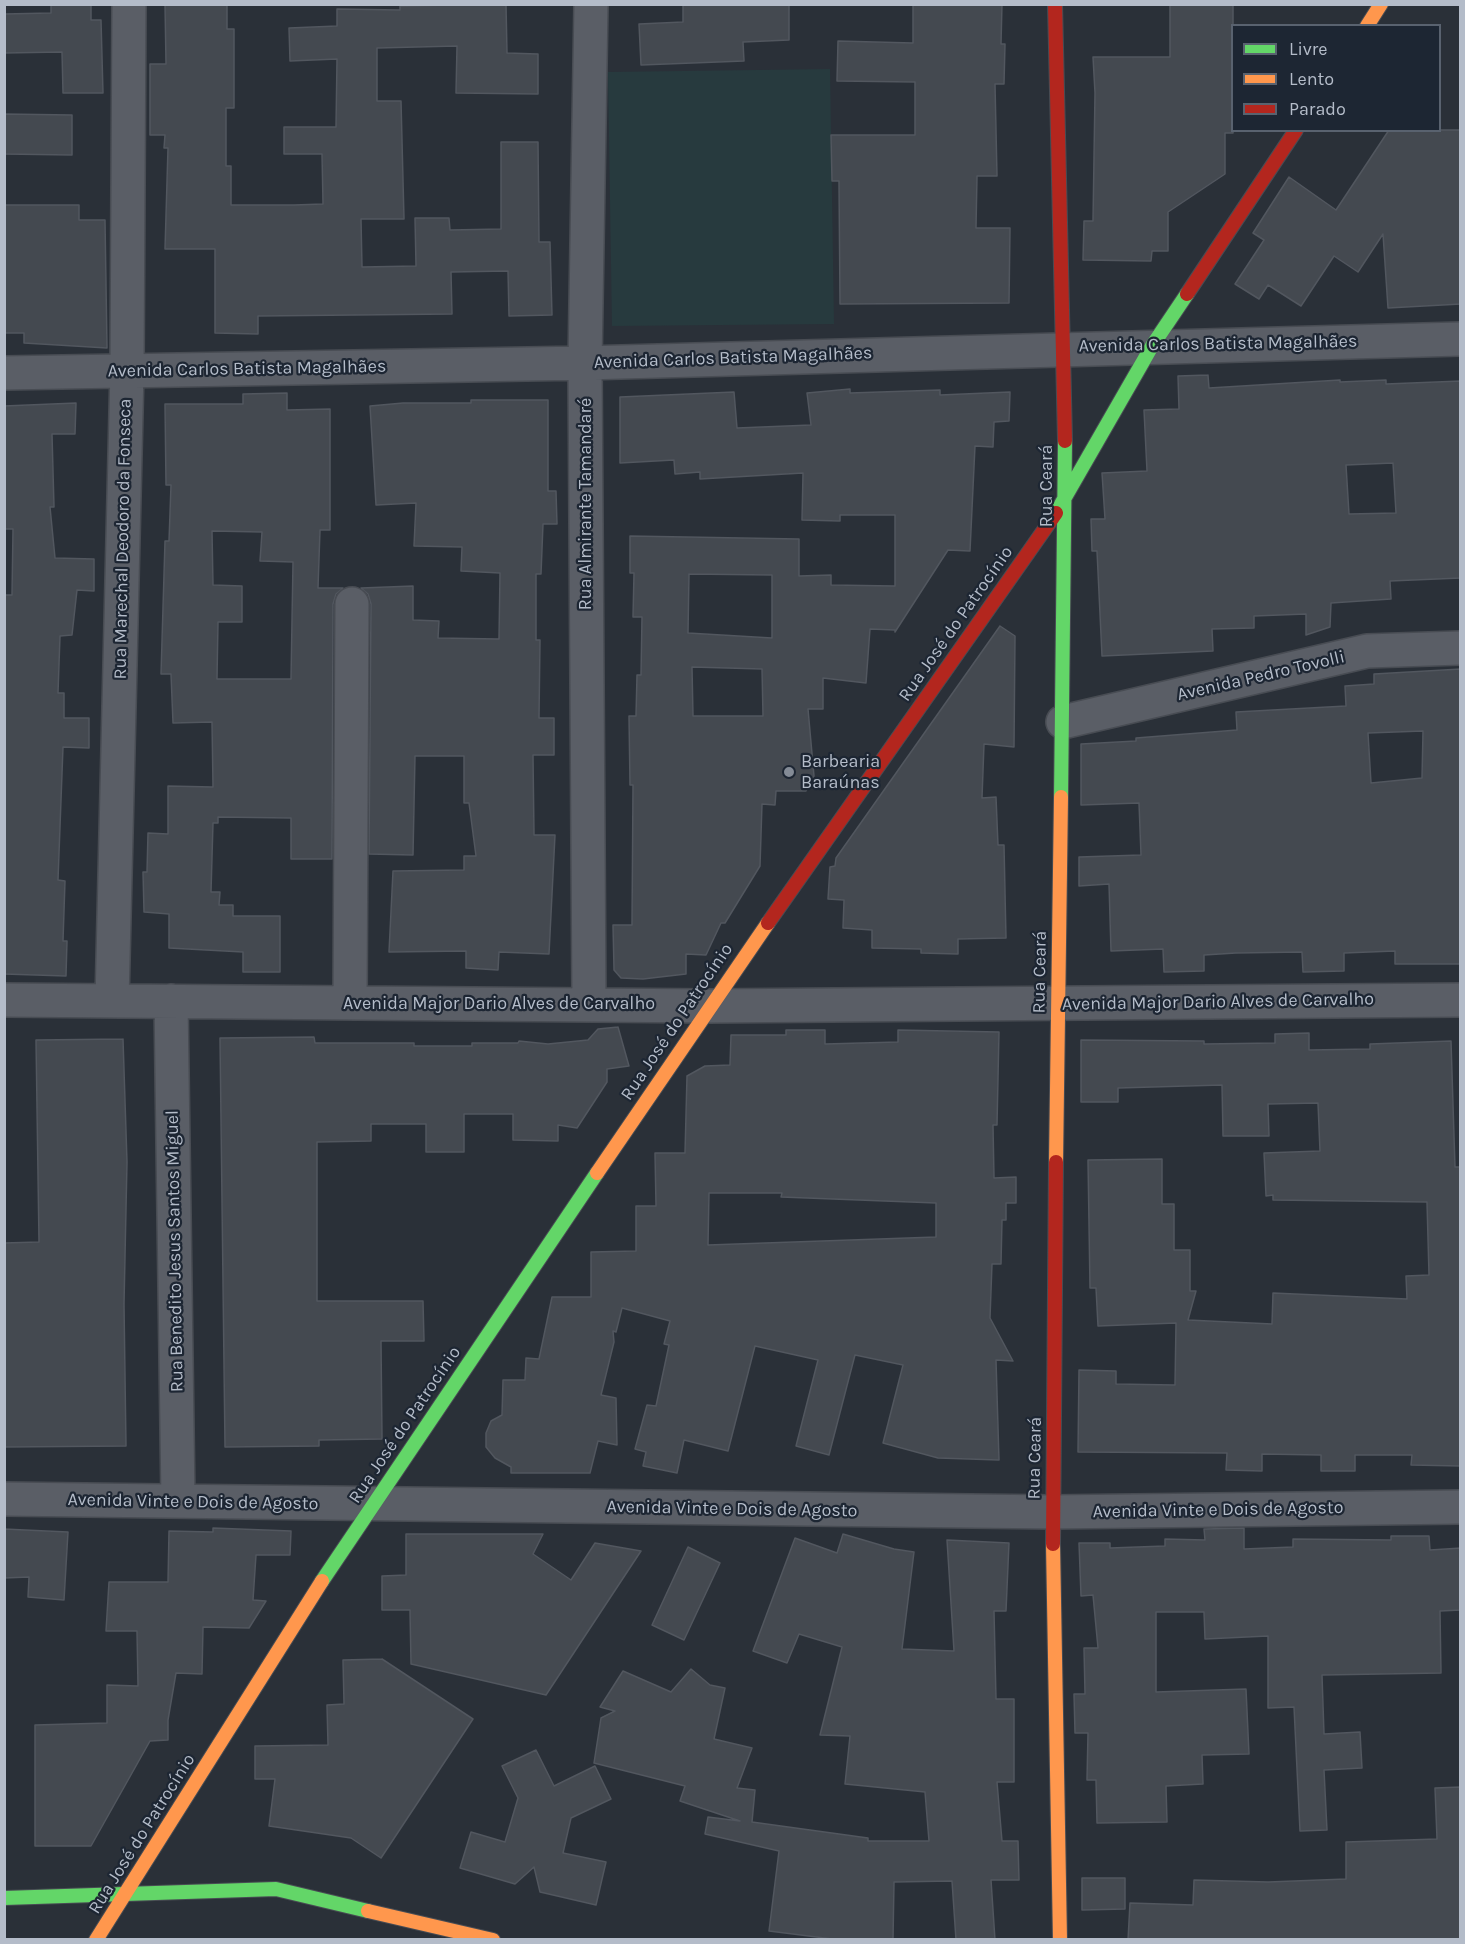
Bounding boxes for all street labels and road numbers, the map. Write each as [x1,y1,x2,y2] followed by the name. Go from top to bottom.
[1078,331,1358,357] street label: Avenida Carlos Batista Magalhães
[593,342,873,374] street label: Avenida Carlos Batista Magalhães
[107,356,387,382] street label: Avenida Carlos Batista Magalhães
[110,398,136,680] street label: Rua Marechal Deodoro da Fonseca
[575,398,597,610] street label: Rua Almirante Tamandaré
[1036,445,1058,527] street label: Rua Ceará
[894,542,1018,706] street label: Rua José do Patrocínio
[1175,646,1347,706] street label: Avenida Pedro Tovolli
[1028,930,1052,1014] street label: Rua Ceará
[616,939,738,1105] street label: Rua José do Patrocínio
[1062,988,1374,1016] street label: Avenida Major Dario Alves de Carvalho
[343,993,655,1015] street label: Avenida Major Dario Alves de Carvalho
[162,1110,188,1392] street label: Rua Benedito Jesus Santos Miguel
[344,1342,466,1508] street label: Rua José do Patrocínio
[1023,1416,1047,1500] street label: Rua Ceará
[67,1489,319,1515] street label: Avenida Vinte e Dois de Agosto
[606,1496,858,1522] street label: Avenida Vinte e Dois de Agosto
[1092,1497,1344,1523] street label: Avenida Vinte e Dois de Agosto
[84,1750,200,1918] street label: Rua José do Patrocínio

